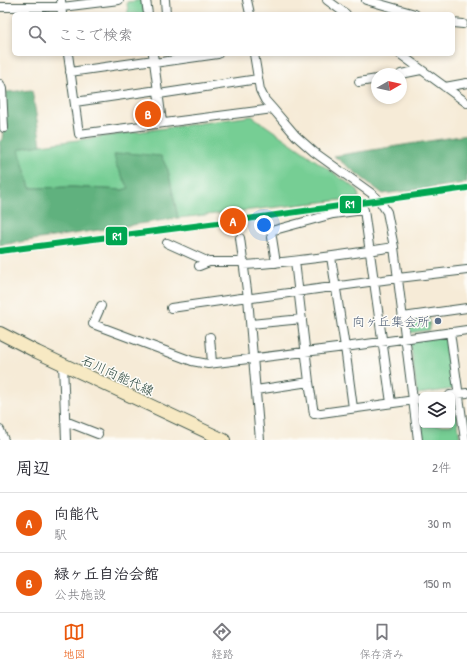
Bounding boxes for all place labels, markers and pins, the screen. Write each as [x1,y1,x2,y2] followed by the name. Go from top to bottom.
[135,99,161,129] pin: B
[220,206,246,236] pin: A
[352,312,430,330] place label: 向ヶ丘集会所
[433,316,443,326] marker: 向ヶ丘集会所

